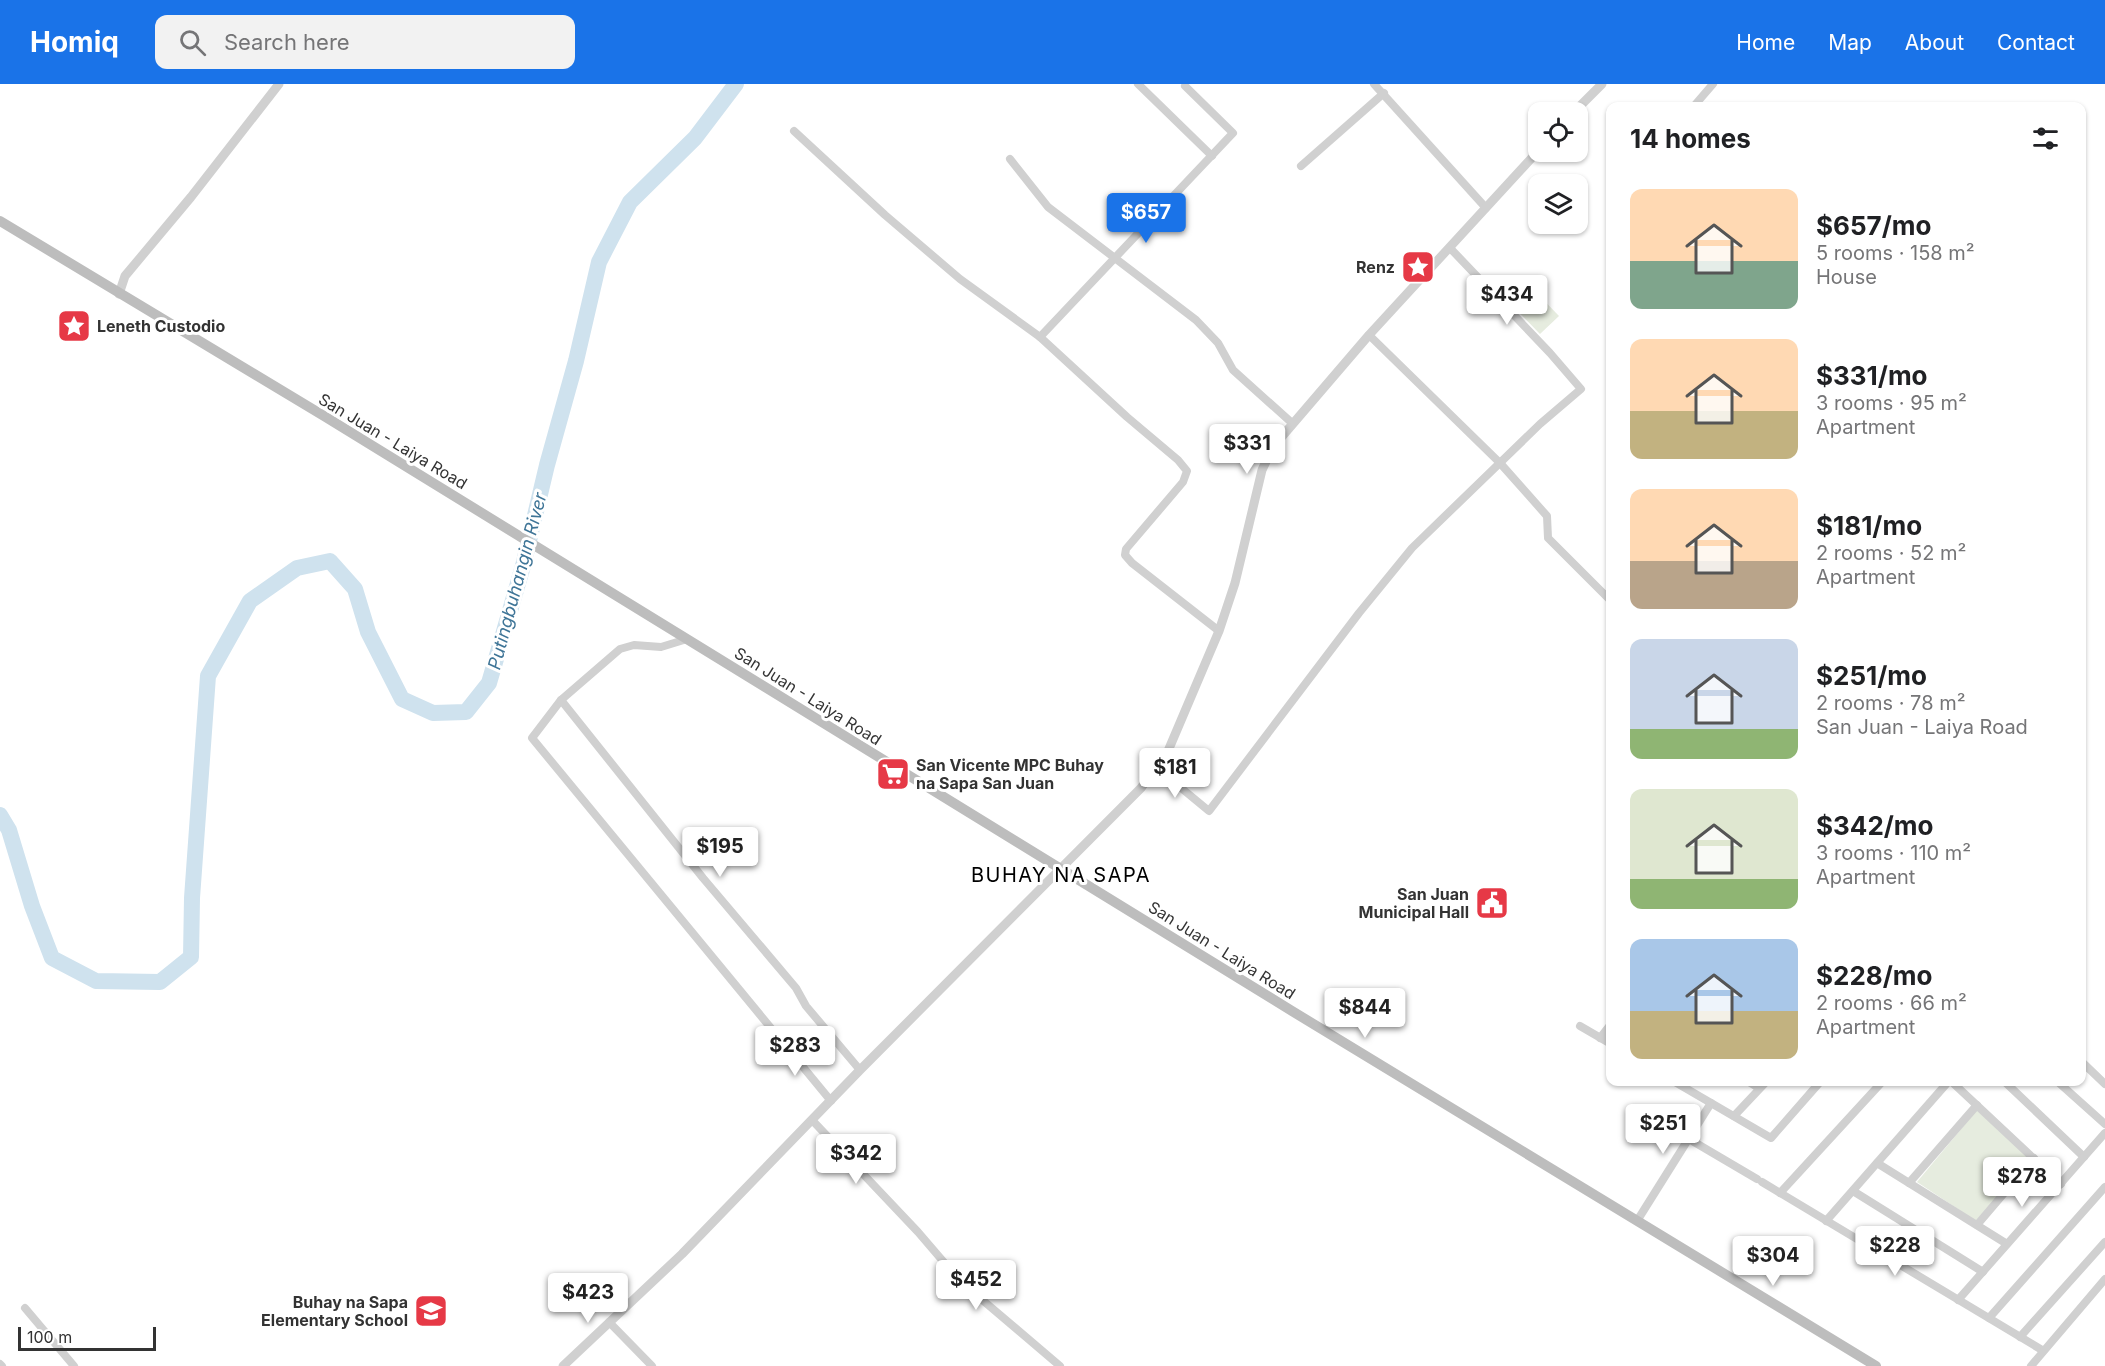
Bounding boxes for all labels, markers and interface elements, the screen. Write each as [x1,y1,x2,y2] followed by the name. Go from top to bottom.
[155,15,575,69] search box
[30,25,119,59] text: Homiq
[176,26,209,59] icon: search
[224,29,350,55] text: Search here
[1736,30,1795,55] text: Home
[1828,30,1872,55] text: Map
[1905,30,1964,55] text: About
[1997,30,2075,55] text: Contact
[1528,102,1588,234] map controls
[1528,102,1588,162] button: locate
[2029,122,2062,155] icon: filters
[1630,123,1751,154] text: 14 homes
[1528,174,1588,234] button: layers
[1110,193,1182,244] pin: $657
[1121,200,1171,224] text: $657
[1816,210,1931,241] text: $657/mo
[1678,213,1750,285] icon: home
[1816,241,1975,265] text: 5 rooms · 158 m²
[1400,249,1436,285] place icon: Renz
[1356,257,1395,277] place label: Renz
[1816,265,1877,289] text: House
[1471,275,1543,326] pin: $434
[1480,282,1534,306] text: $434
[56,308,92,344] place icon: Leneth Custodio
[97,316,225,336] place label: Leneth Custodio
[1816,360,1928,391] text: $331/mo
[1678,363,1750,435] icon: home
[315,389,471,493] street label: San Juan - Laiya Road
[1816,391,1967,415] text: 3 rooms · 95 m²
[1816,415,1915,439] text: Apartment
[1211,424,1283,475] pin: $331
[1223,431,1271,455] text: $331
[483,489,551,672] water label: Putingbuhangin River
[1816,510,1922,541] text: $181/mo
[1678,513,1750,585] icon: home
[1816,541,1966,565] text: 2 rooms · 52 m²
[1816,565,1915,589] text: Apartment
[731,643,885,749] street label: San Juan - Laiya Road
[1816,660,1927,691] text: $251/mo
[1678,663,1750,735] icon: home
[1816,691,1965,715] text: 2 rooms · 78 m²
[1816,715,2028,739] text: San Juan - Laiya Road
[1139,748,1211,799] pin: $181
[916,755,1104,793] place label: San Vicente MPC Buhay na Sapa San Juan
[1153,755,1197,779] text: $181
[875,756,911,792] supermarket icon: San Vicente MPC Buhay na Sapa San Juan
[1816,810,1934,841] text: $342/mo
[1678,813,1750,885] icon: home
[684,827,756,878] pin: $195
[696,834,744,858] text: $195
[1816,841,1971,865] text: 3 rooms · 110 m²
[971,863,1151,887] district label: BUHAY NA SAPA
[1816,865,1915,889] text: Apartment
[1359,884,1469,922] place label: San Juan Municipal Hall
[1474,885,1510,921] public building icon: San Juan Municipal Hall
[1145,897,1299,1003] street label: San Juan - Laiya Road
[1816,960,1932,991] text: $228/mo
[1678,963,1750,1035] icon: home
[1329,988,1401,1039] pin: $844
[1816,991,1967,1015] text: 2 rooms · 66 m²
[1338,995,1392,1019] text: $844
[1816,1015,1915,1039] text: Apartment
[759,1026,831,1077] pin: $283
[769,1033,821,1057] text: $283
[1627,1104,1699,1155] pin: $251
[1639,1111,1687,1135] text: $251
[820,1134,892,1185] pin: $342
[830,1141,882,1165] text: $342
[1986,1157,2058,1208] pin: $278
[1997,1164,2047,1188] text: $278
[1859,1226,1931,1277] pin: $228
[1869,1233,1921,1257] text: $228
[1737,1236,1809,1287] pin: $304
[1746,1243,1800,1267] text: $304
[940,1260,1012,1311] pin: $452
[950,1267,1002,1291] text: $452
[552,1273,624,1324] pin: $423
[562,1280,614,1304] text: $423
[261,1292,408,1330] place label: Buhay na Sapa Elementary School
[413,1293,449,1329] school or university icon: Buhay na Sapa Elementary School
[18,1324,156,1352] scale bar
[27,1327,72,1347] text: 100 m

